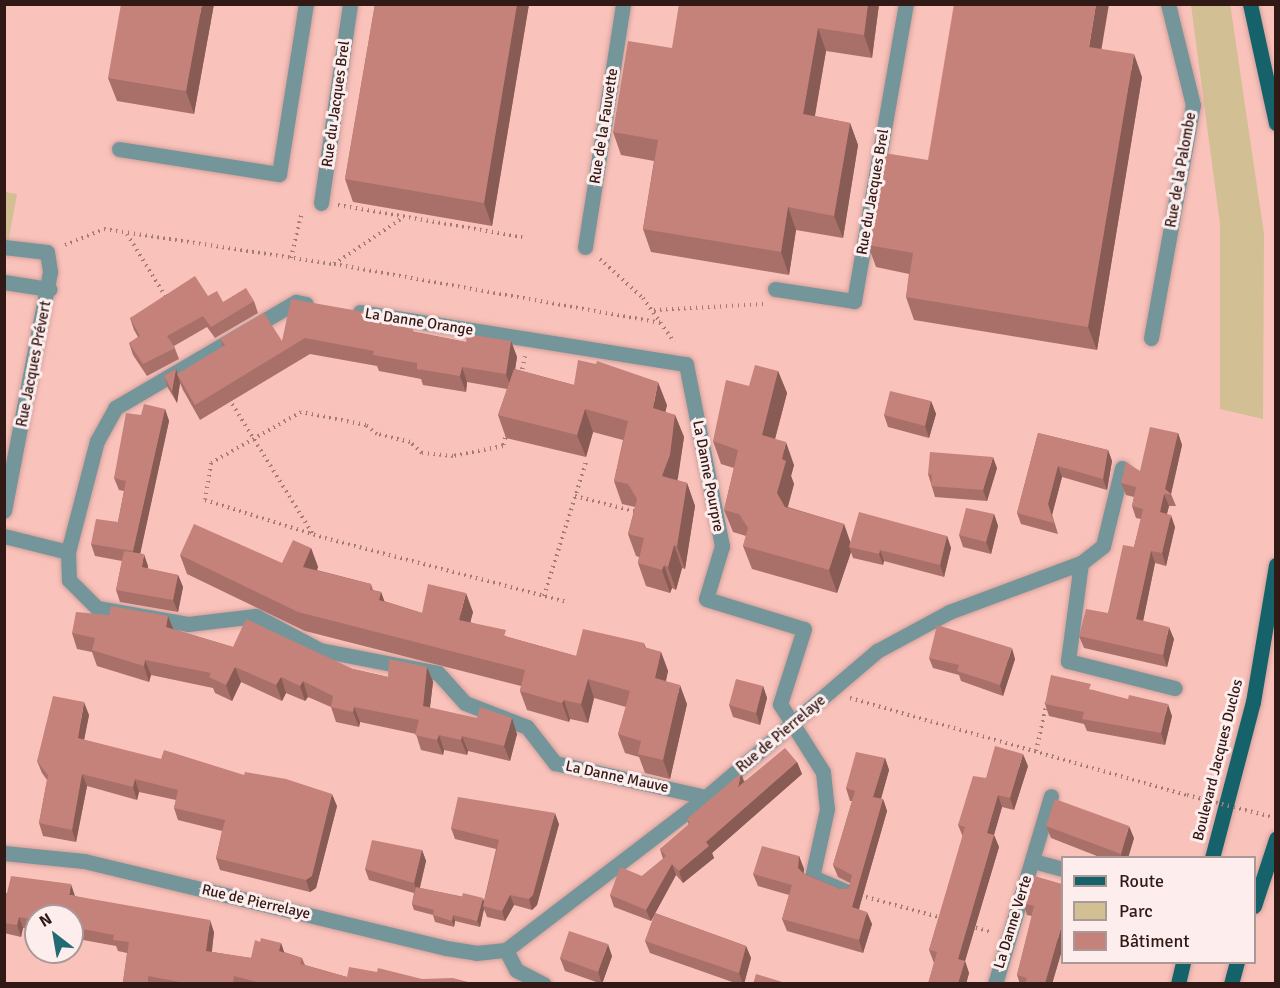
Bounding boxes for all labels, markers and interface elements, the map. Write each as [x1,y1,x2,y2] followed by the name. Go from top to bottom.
[318,40,354,168] street label: Rue du Jacques Brel
[586,67,622,185] street label: Rue de la Fauvette
[1162,111,1200,229] street label: Rue de la Palombe
[853,128,893,256] street label: Rue du Jacques Brel
[13,299,55,429] street label: Rue Jacques Prévert
[364,305,474,339] street label: La Danne Orange
[688,419,728,533] street label: La Danne Pourpre
[1189,677,1247,843] street label: Boulevard Jacques Duclos
[733,691,829,777] street label: Rue de Pierrelaye
[564,757,670,797] street label: La Danne Mauve
[1061,856,1256,964] legend
[1119,870,1164,892] text: Route
[990,873,1036,971] street label: La Danne Verte
[200,881,312,923] street label: Rue de Pierrelaye
[1119,900,1153,922] text: Parc
[24,904,84,964] north arrow
[36,909,56,932] text: N
[1119,930,1190,952] text: Bâtiment

